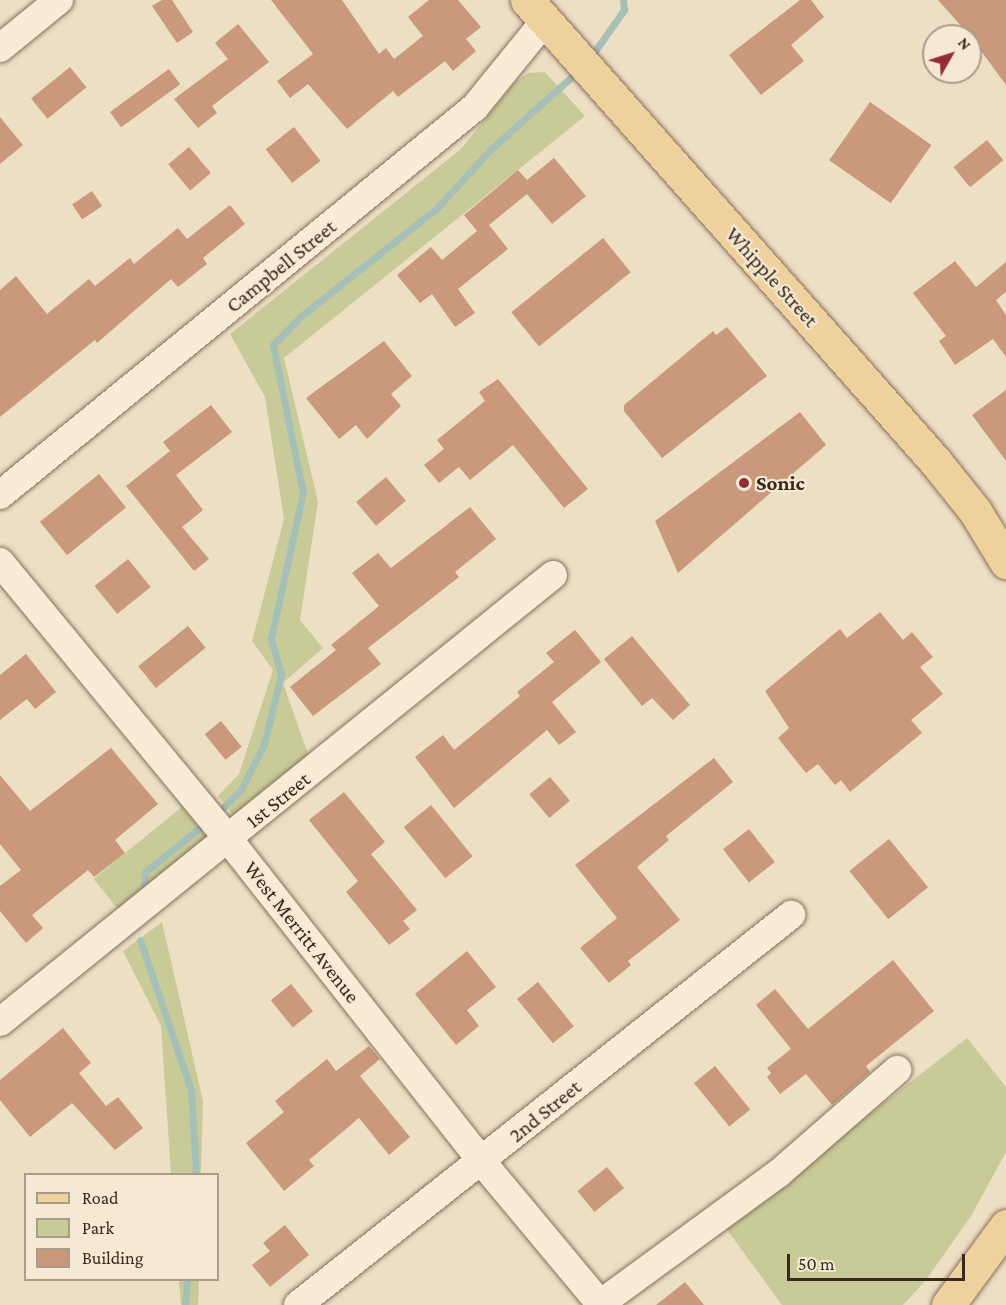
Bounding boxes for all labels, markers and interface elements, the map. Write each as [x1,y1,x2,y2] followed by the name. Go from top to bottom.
[922,24,982,84] north arrow
[955,34,975,53] text: N
[221,214,341,318] street label: Campbell Street
[720,222,824,332] street label: Whipple Street
[756,470,805,496] place label: Sonic
[737,476,751,490] marker: Sonic
[241,767,315,833] street label: 1st Street
[239,856,365,1008] street label: West Merritt Avenue
[504,1074,586,1148] street label: 2nd Street
[24,1173,219,1281] legend
[82,1188,119,1208] text: Road
[82,1218,114,1238] text: Park
[790,1242,968,1280] scale bar
[82,1248,143,1268] text: Building
[798,1254,835,1274] text: 50 m

